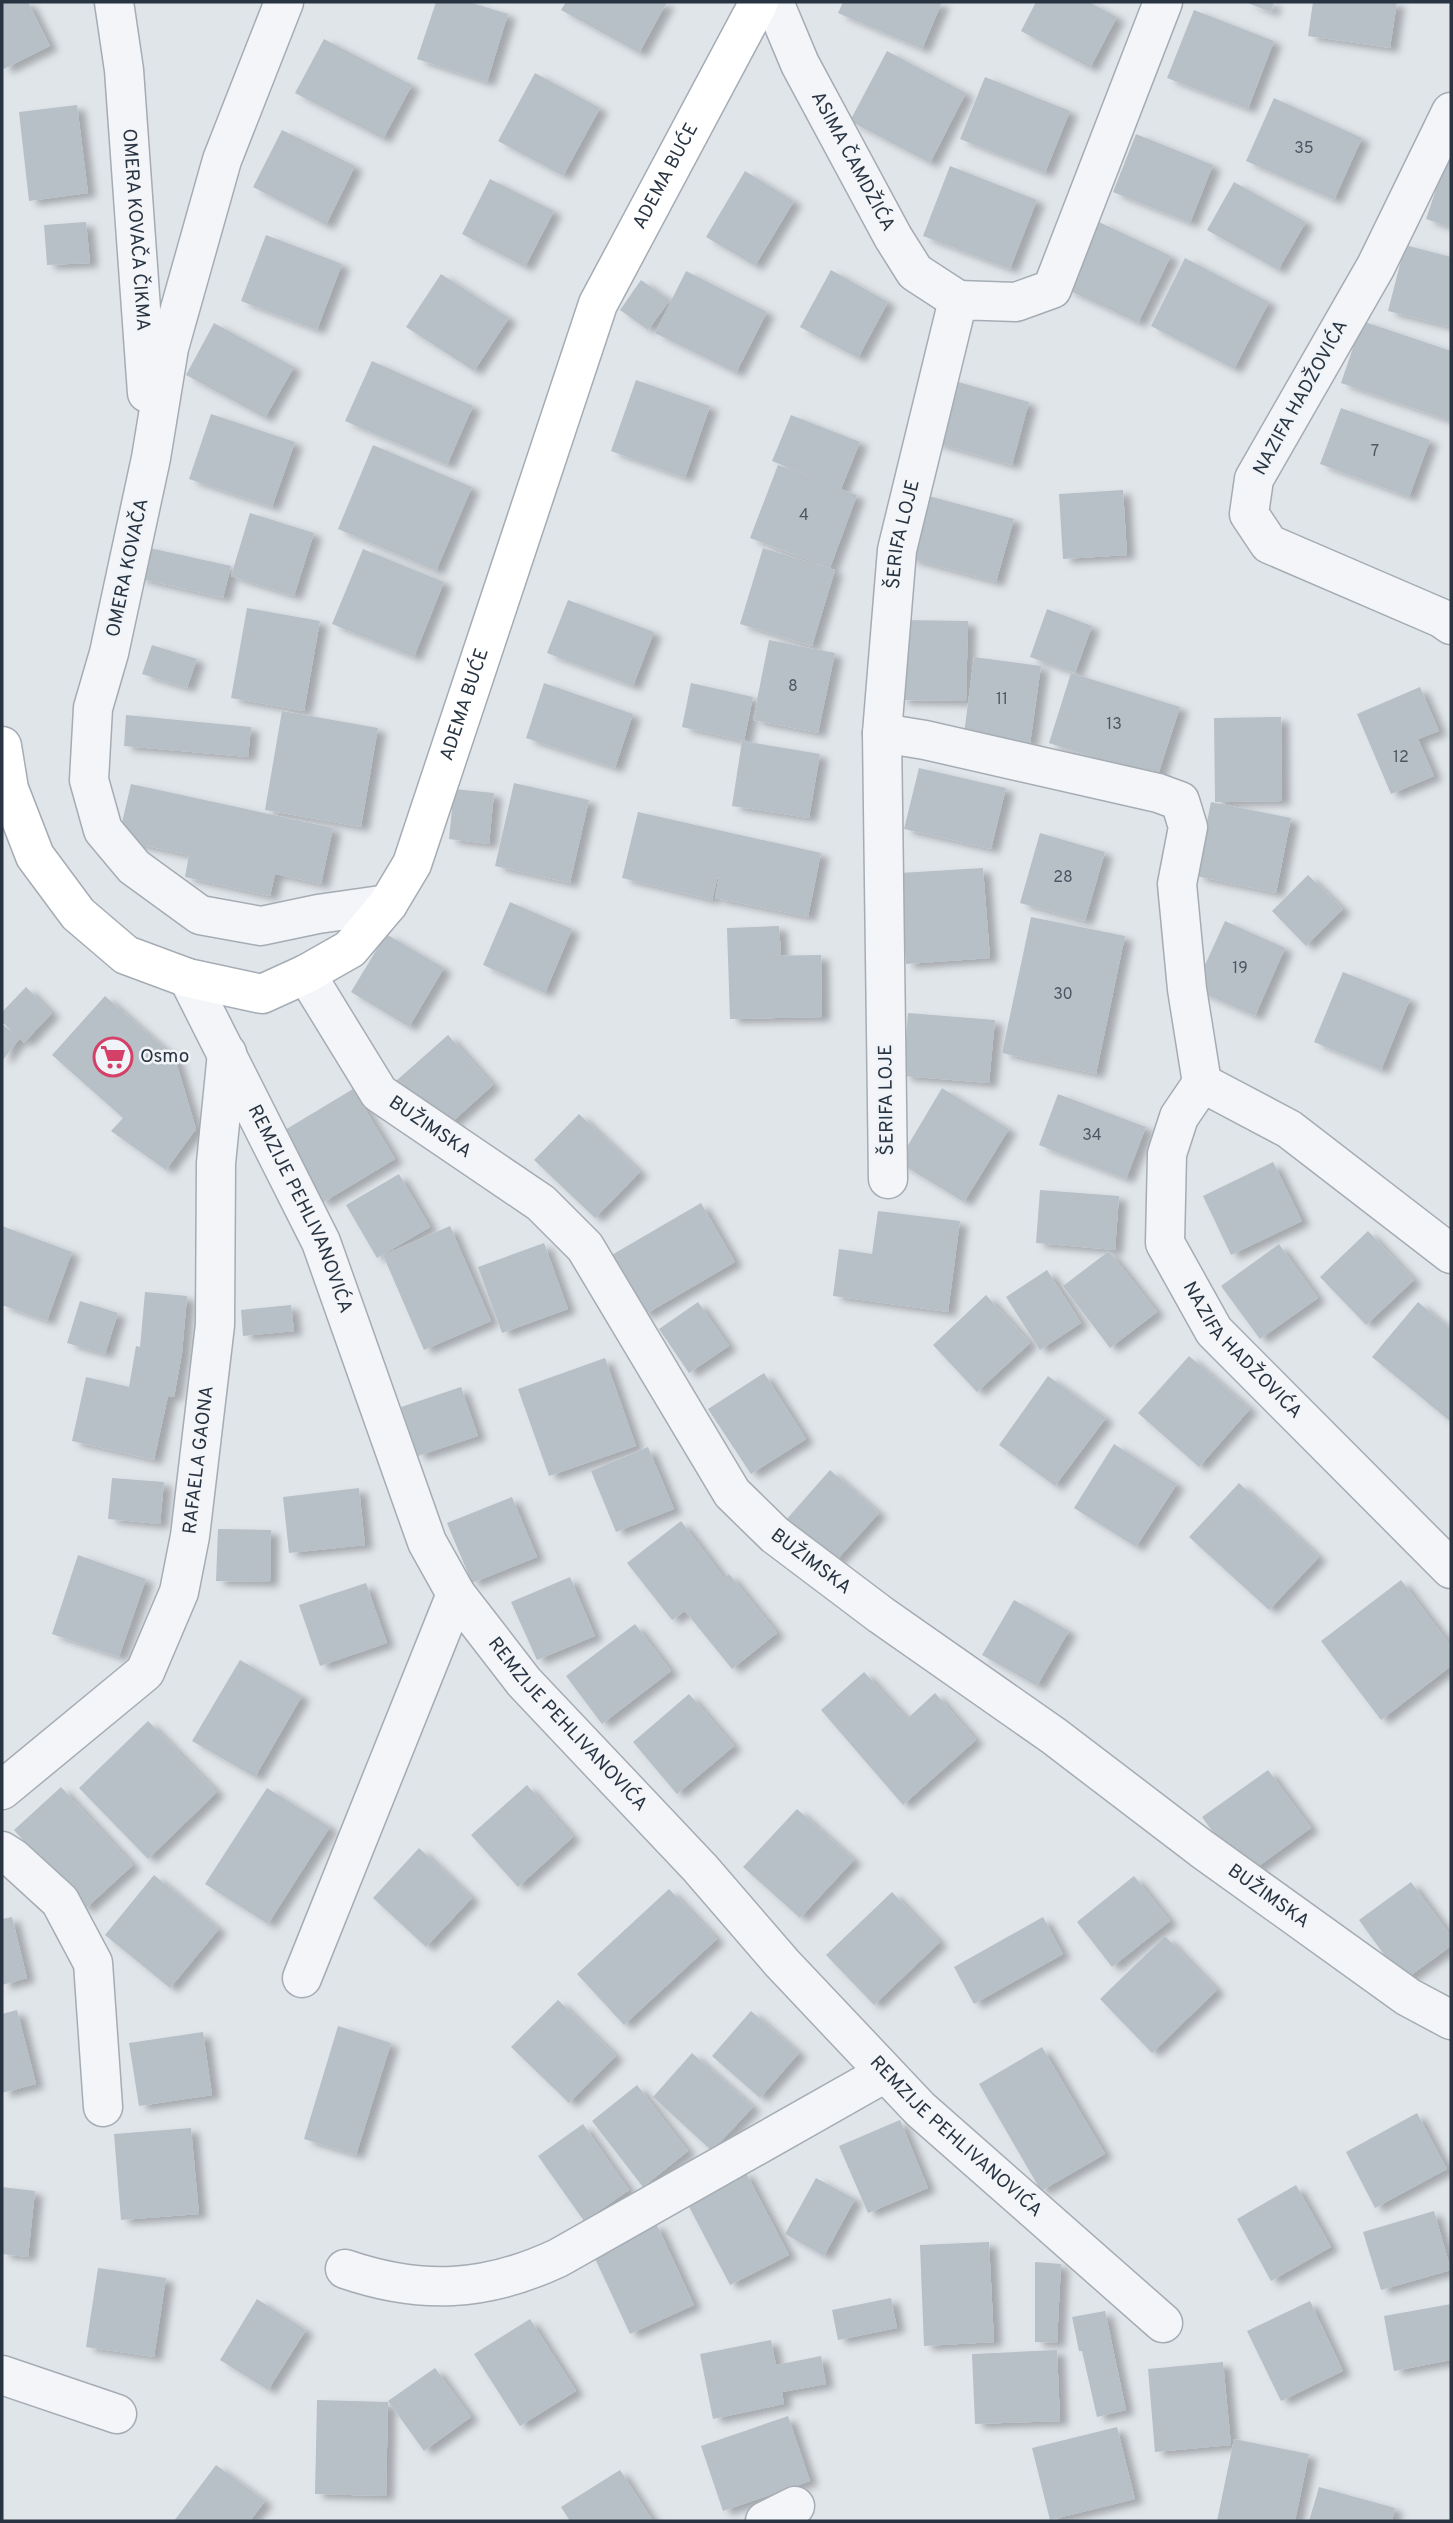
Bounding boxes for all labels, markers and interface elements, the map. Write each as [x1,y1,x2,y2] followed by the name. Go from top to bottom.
[805,87,900,236] street label: ASIMA ČAMDŽIĆA
[628,119,704,234] street label: ADEMA BUĆE
[116,128,155,332] street label: OMERA KOVAČA ČIKMA
[1294,139,1314,159] house number: 35
[1247,316,1354,480] street label: NAZIFA HADŽOVIĆA
[1371,442,1379,462] house number: 7
[881,477,926,590] street label: ŠERIFA LOJE
[101,496,154,640] street label: OMERA KOVAČA
[799,506,809,526] house number: 4
[435,645,495,764] street label: ADEMA BUĆE
[788,677,798,697] house number: 8
[996,690,1008,710] house number: 11
[1106,715,1122,735] house number: 13
[1393,748,1409,768] house number: 12
[1053,868,1073,888] house number: 28
[1232,959,1248,979] house number: 19
[1053,985,1073,1005] house number: 30
[92,1036,134,1078] supermarket icon: Osmo
[873,1044,900,1156] street label: ŠERIFA LOJE
[140,1045,189,1069] place label: Osmo
[384,1091,476,1164] street label: BUŽIMSKA
[242,1101,357,1317] street label: REMZIJE PEHLIVANOVIĆA
[1082,1126,1102,1146] house number: 34
[1177,1277,1307,1424] street label: NAZIFA HADŽOVIĆA
[178,1384,220,1535] street label: RAFAELA GAONA
[765,1524,856,1600] street label: BUŽIMSKA
[482,1633,652,1817] street label: REMZIJE PEHLIVANOVIĆA
[1223,1859,1314,1934] street label: BUŽIMSKA
[864,2051,1047,2223] street label: REMZIJE PEHLIVANOVIĆA

